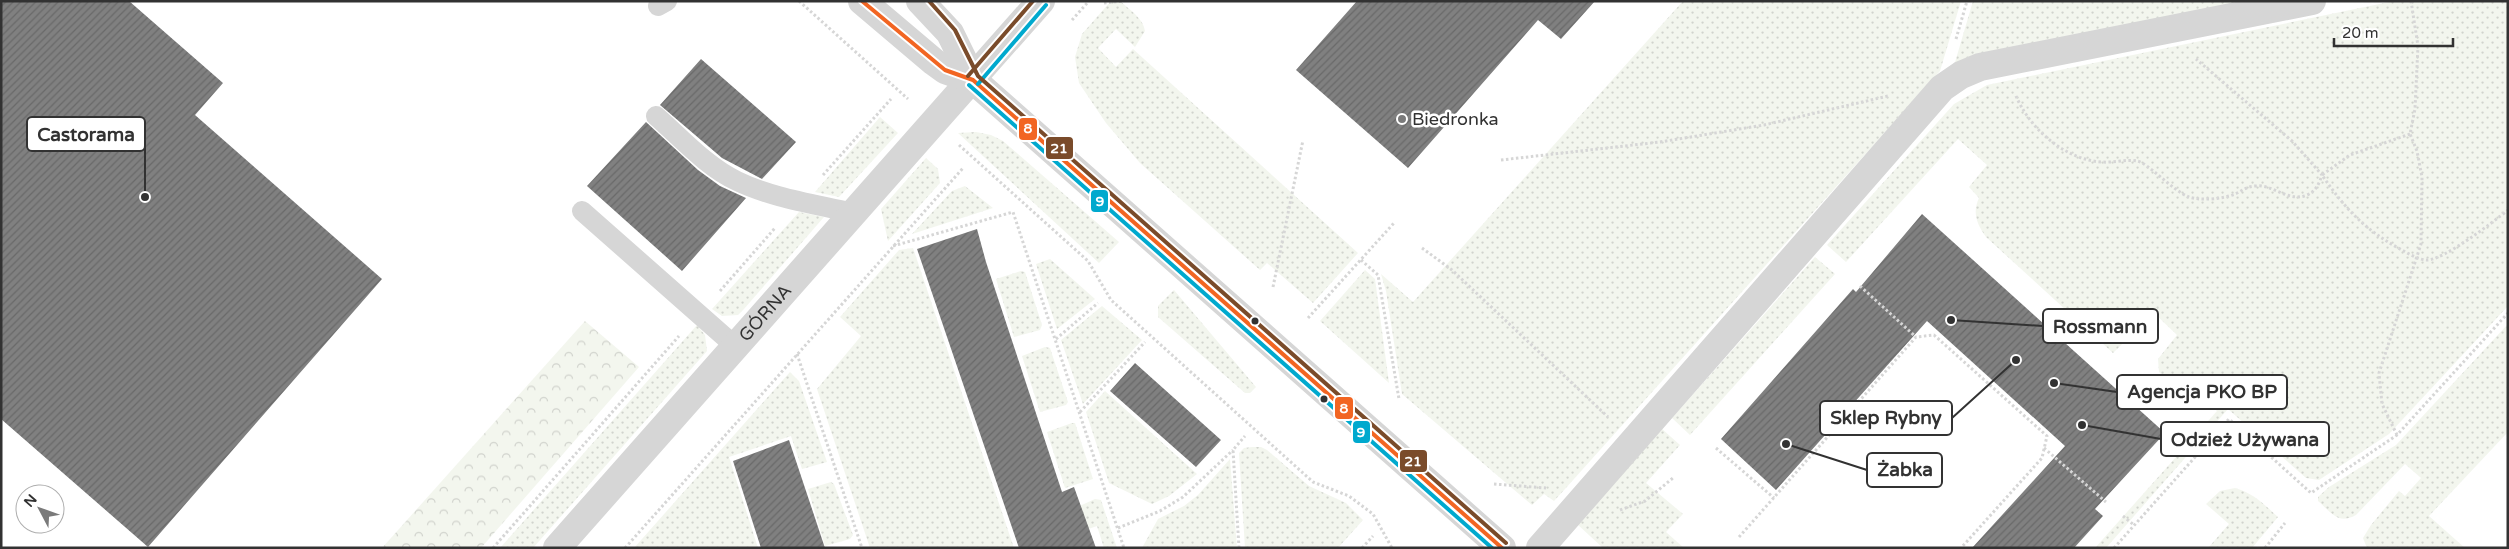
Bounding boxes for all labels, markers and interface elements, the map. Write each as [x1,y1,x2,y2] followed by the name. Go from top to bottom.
[2334,15,2453,47] scale bar
[2342,24,2379,42] text: 20 m
[1412,108,1499,130] place label: Biedronka
[1396,113,1408,125] marker: Biedronka
[27,117,145,151] callout: Castorama
[1018,117,1038,141] line badge: 8
[1024,120,1033,137] text: 8
[37,124,135,146] text: Castorama
[1045,136,1074,160] line badge: 21
[1050,140,1068,157] text: 21
[1090,189,1109,213] line badge: 9
[1096,193,1105,210] text: 9
[734,280,796,346] street label: GÓRNA
[2043,309,2158,343] callout: Rossmann
[1250,316,1260,326] unlabelled marker
[2053,316,2147,338] text: Rossmann
[2117,375,2287,409] callout: Agencja PKO BP
[2127,381,2277,404] text: Agencja PKO BP
[1319,394,1329,404] unlabelled marker
[1334,396,1354,420] line badge: 8
[1340,400,1349,417] text: 8
[1820,401,1952,435] callout: Sklep Rybny
[1830,407,1943,430] text: Sklep Rybny
[1352,420,1371,444] line badge: 9
[2161,422,2329,456] callout: Odzież Używana
[1357,424,1366,441] text: 9
[2171,429,2319,452] text: Odzież Używana
[1399,449,1428,473] line badge: 21
[1404,453,1422,470] text: 21
[1867,453,1942,487] callout: Żabka
[1877,459,1933,481] text: Żabka
[15,484,65,534] north arrow
[20,491,41,511] text: N

